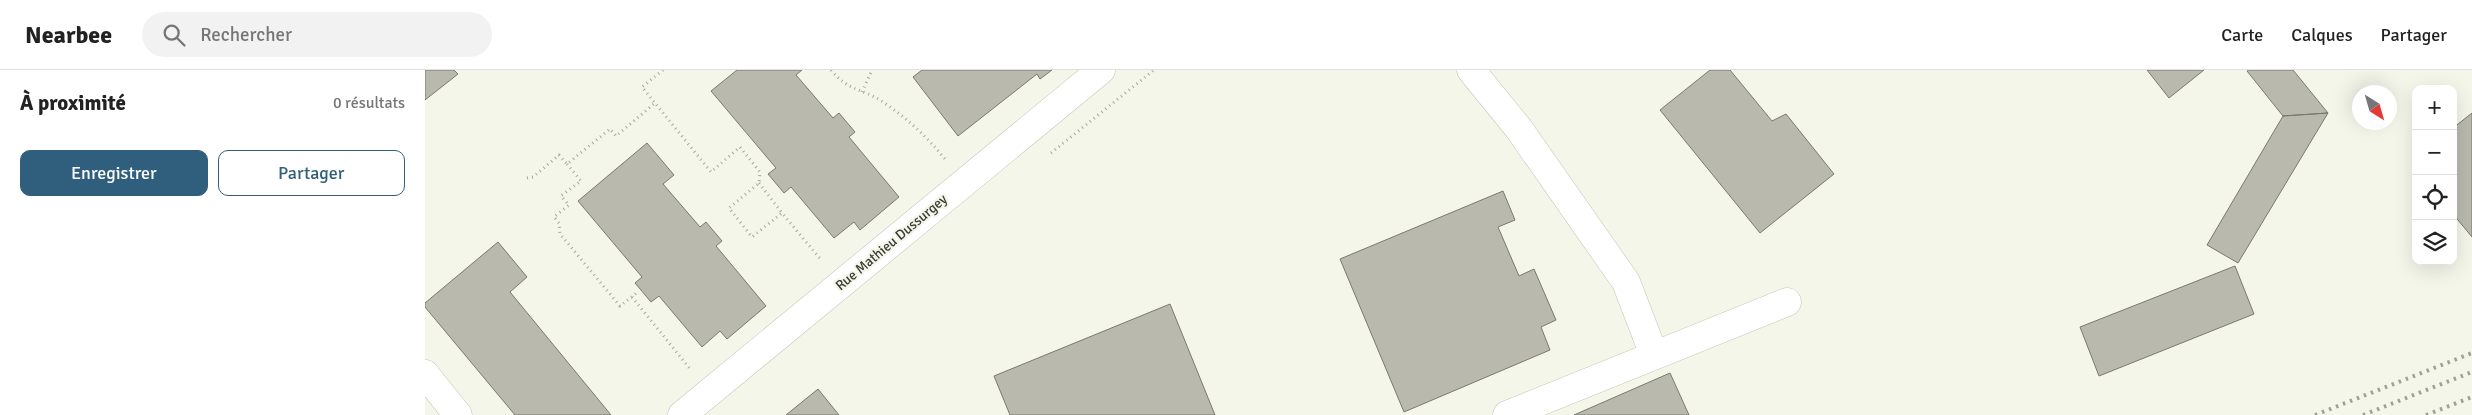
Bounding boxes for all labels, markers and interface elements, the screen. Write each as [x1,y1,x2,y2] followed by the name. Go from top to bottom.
[142,12,492,57] search box
[25,20,112,50] text: Nearbee
[160,21,188,49] icon: search
[200,23,292,47] text: Rechercher
[2221,24,2263,46] text: Carte
[2291,24,2353,46] text: Calques
[2381,24,2447,46] text: Partager
[2352,85,2397,130] north arrow
[2412,85,2457,265] map controls
[2412,85,2457,130] button: +
[20,90,126,116] text: À proximité
[333,93,405,113] text: 0 résultats
[2412,130,2457,175] button: −
[20,150,208,196] button: Enregistrer
[218,150,405,196] button: Partager
[2412,175,2457,220] button: locate
[832,190,951,294] street label: Rue Mathieu Dussurgey
[2412,220,2457,265] button: layers

